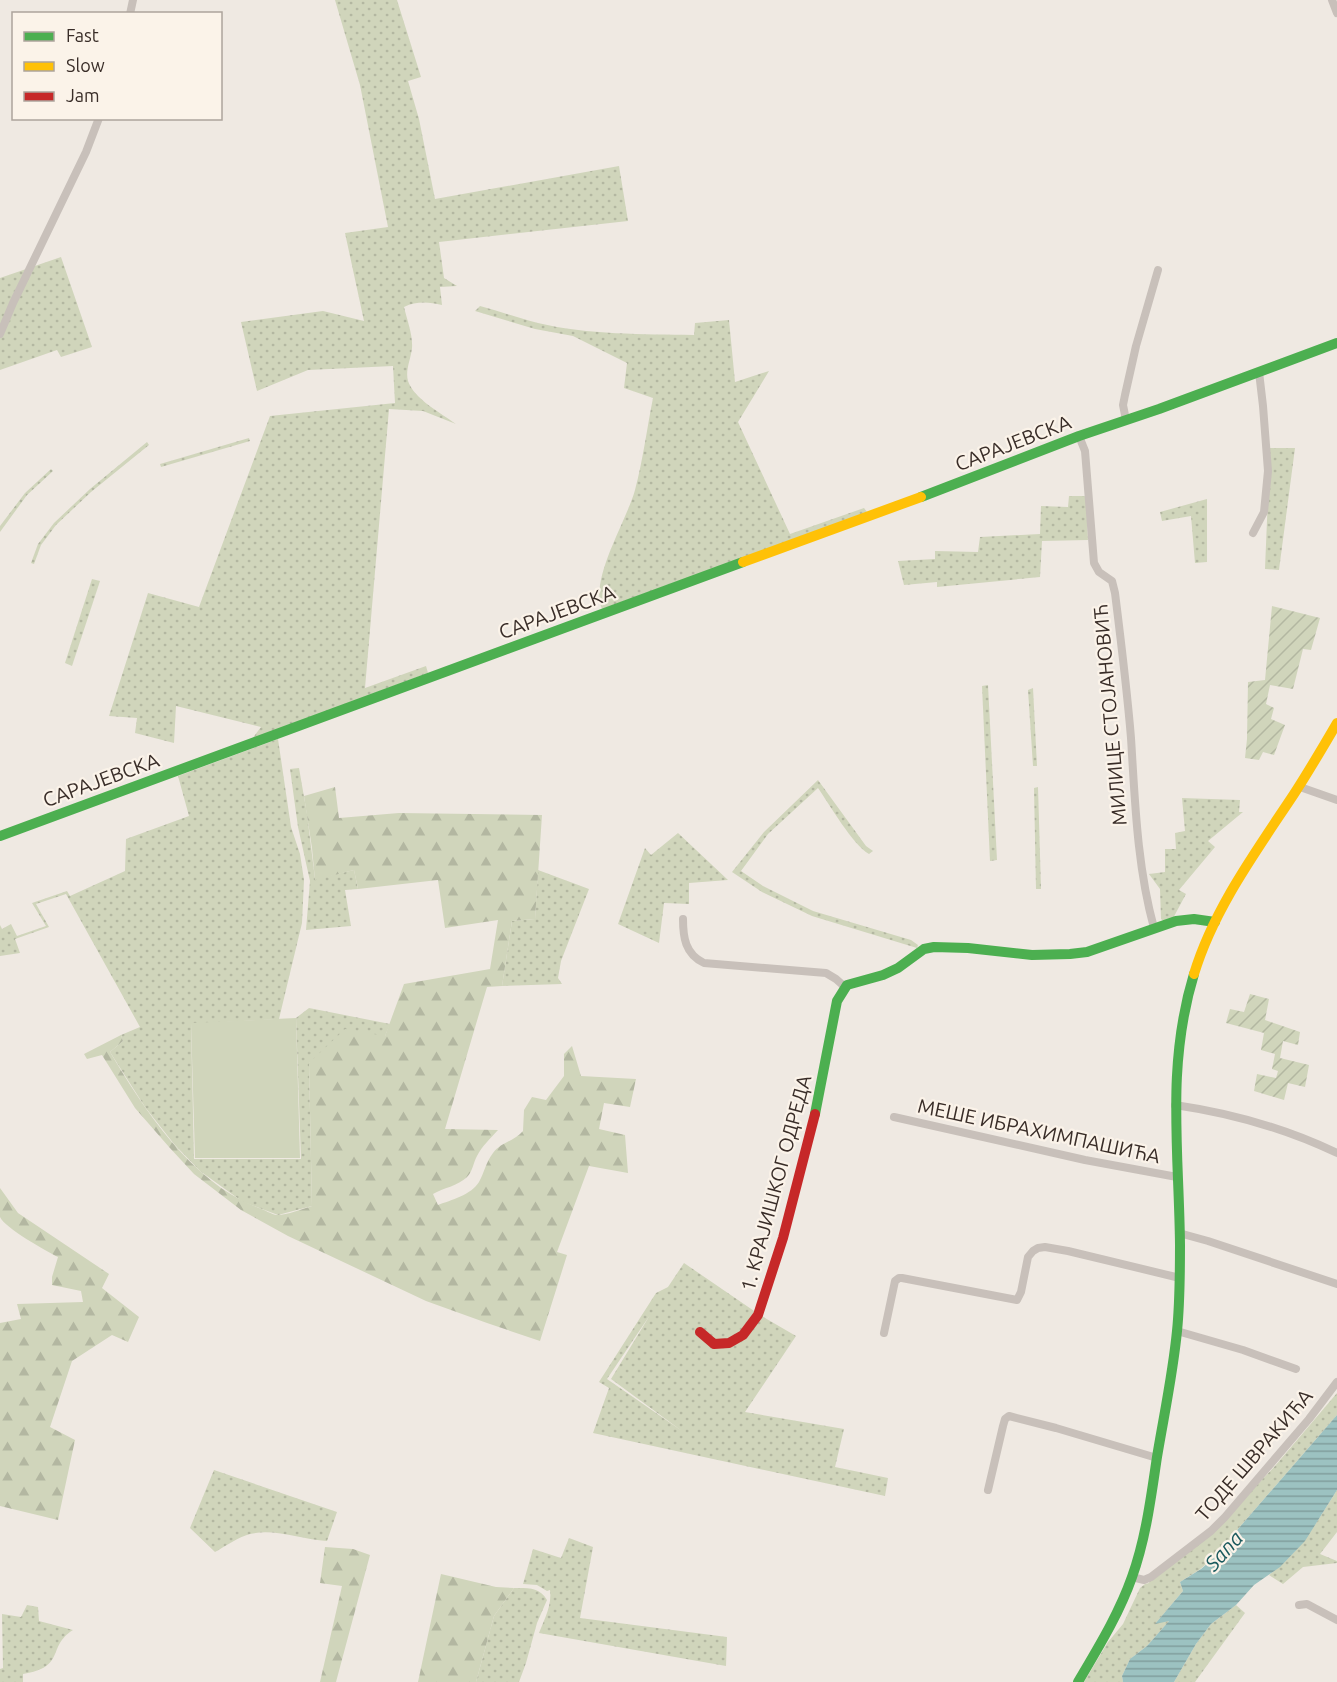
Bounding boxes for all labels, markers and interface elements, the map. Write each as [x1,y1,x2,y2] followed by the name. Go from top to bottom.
[12,12,222,120] legend
[66,25,99,45] text: Fast
[66,55,105,75] text: Slow
[66,85,100,105] text: Jam
[952,410,1074,475] street label: САРАЈЕВСКА
[496,580,618,643] street label: САРАЈЕВСКА
[1088,603,1131,827] street label: МИЛИЦЕ СТОЈАНОВИЋ
[40,748,162,811] street label: САРАЈЕВСКА
[736,1072,815,1293] street label: 1. КРАЈИШКОГ ОДРЕДА
[916,1094,1162,1167] street label: МЕШЕ ИБРАХИМПАШИЋА
[1190,1384,1317,1525] street label: ТОДЕ ШВРАКИЋА
[1199,1526,1247,1576] water label: Sana

